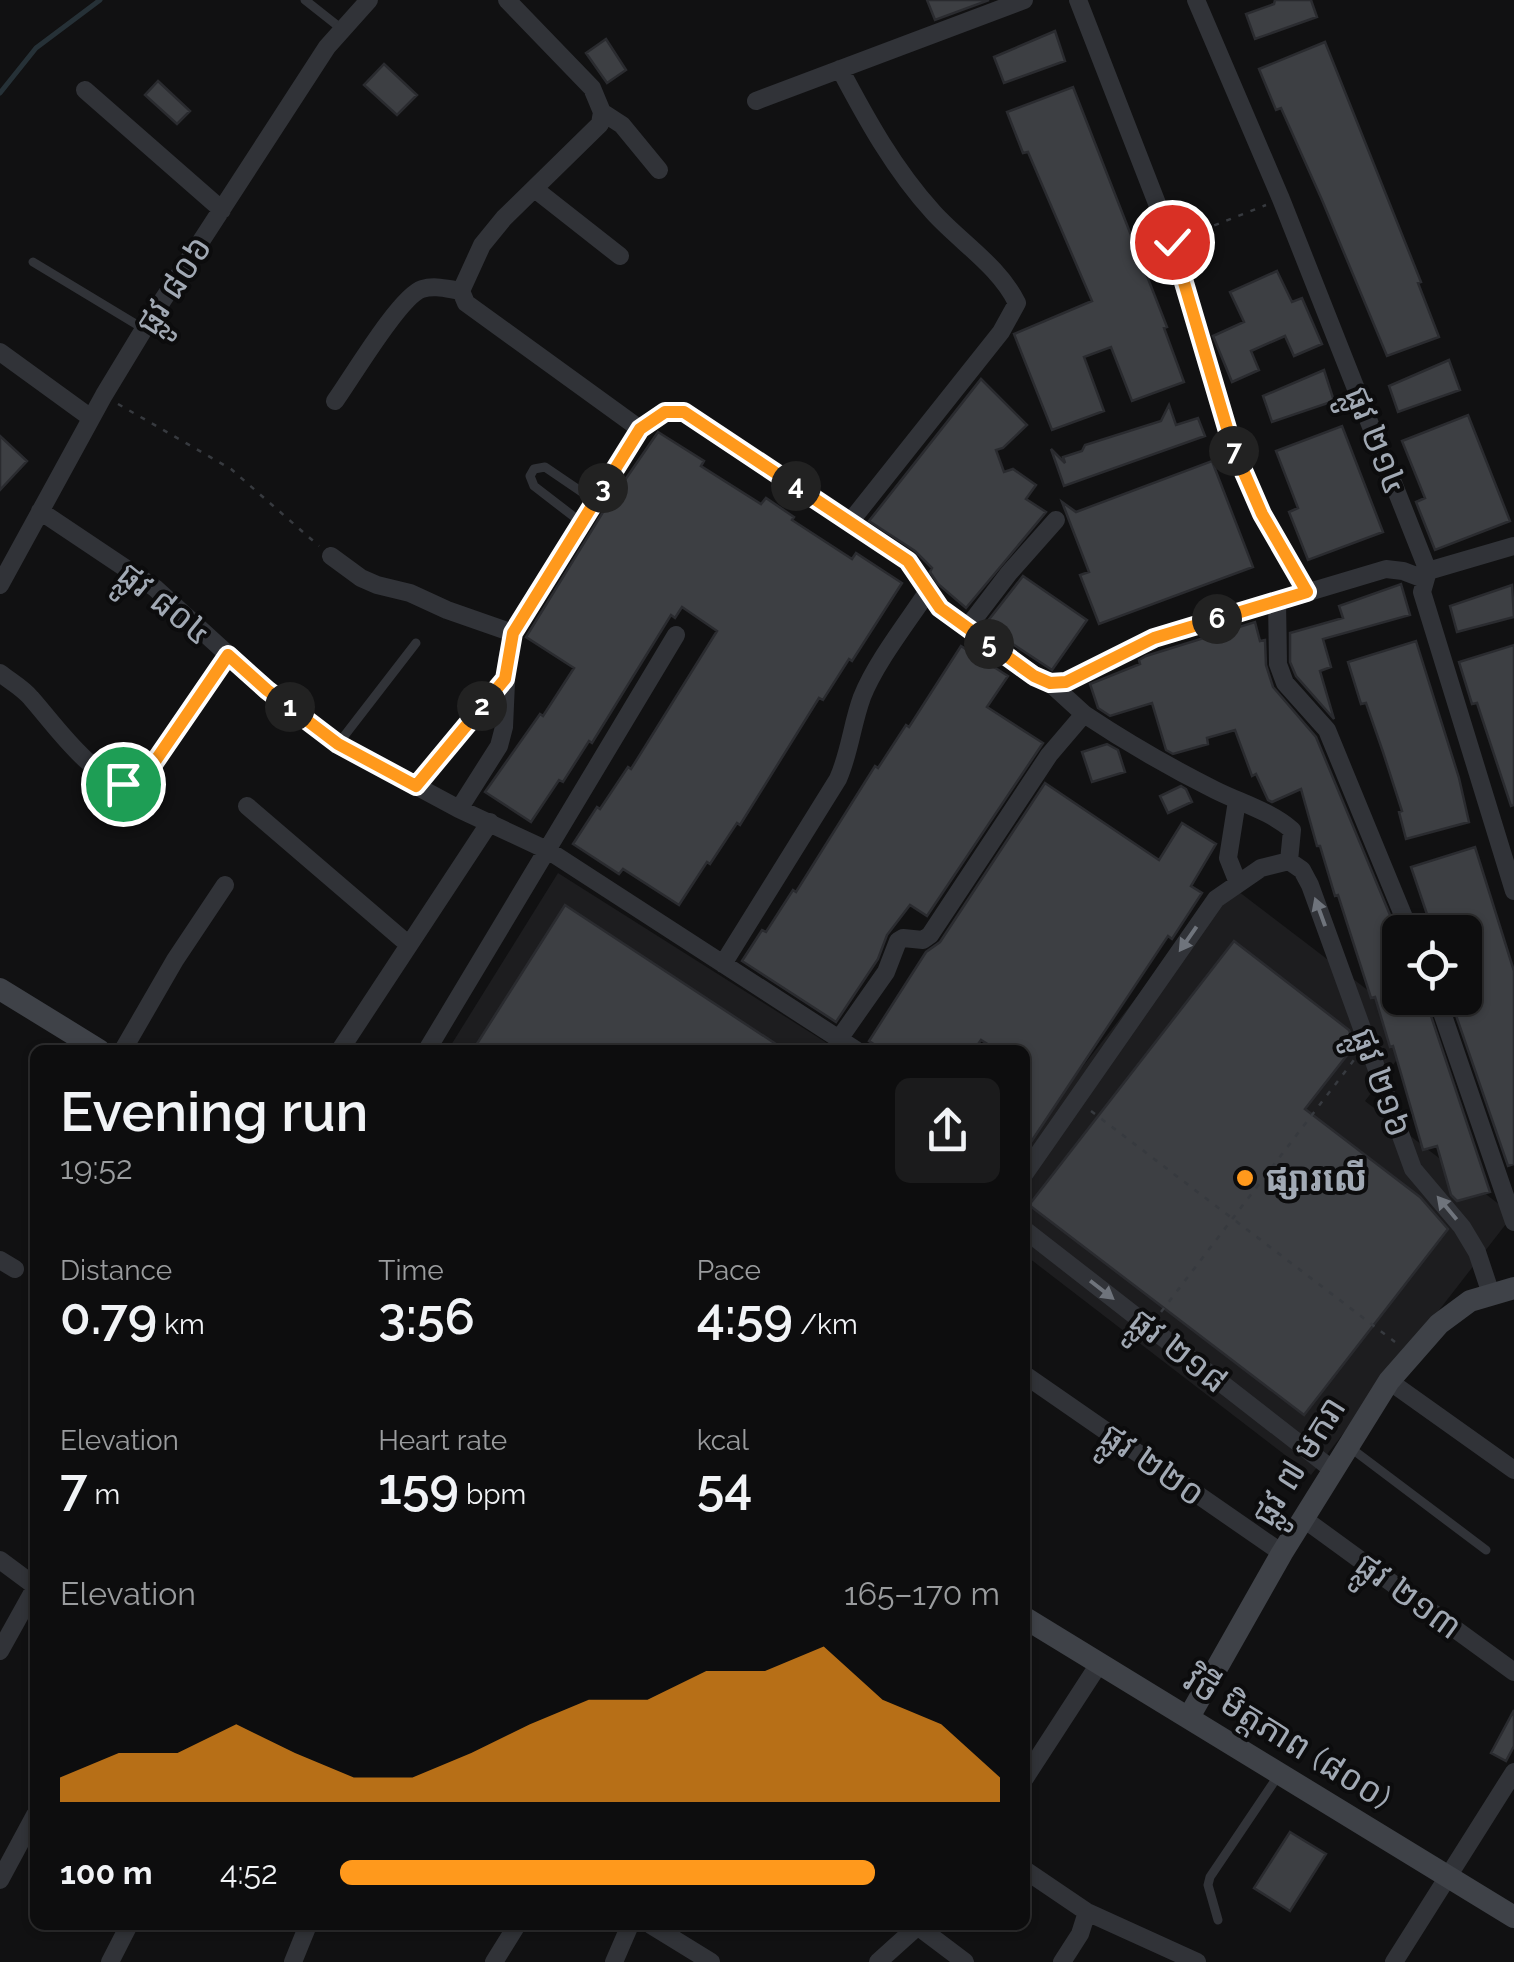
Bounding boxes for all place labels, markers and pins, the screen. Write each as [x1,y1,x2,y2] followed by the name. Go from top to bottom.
[1130,200,1215,285] pin
[1209,426,1259,476] pin: 7
[771,461,821,511] pin: 4
[578,463,628,513] pin: 3
[1192,594,1242,644] pin: 6
[964,619,1014,669] pin: 5
[457,681,507,731] pin: 2
[265,682,315,732] pin: 1
[81,742,166,827] pin
[1265,1158,1367,1200] place label: ផ្សារលើ
[1234,1167,1256,1189] marker: ផ្សារលើ

